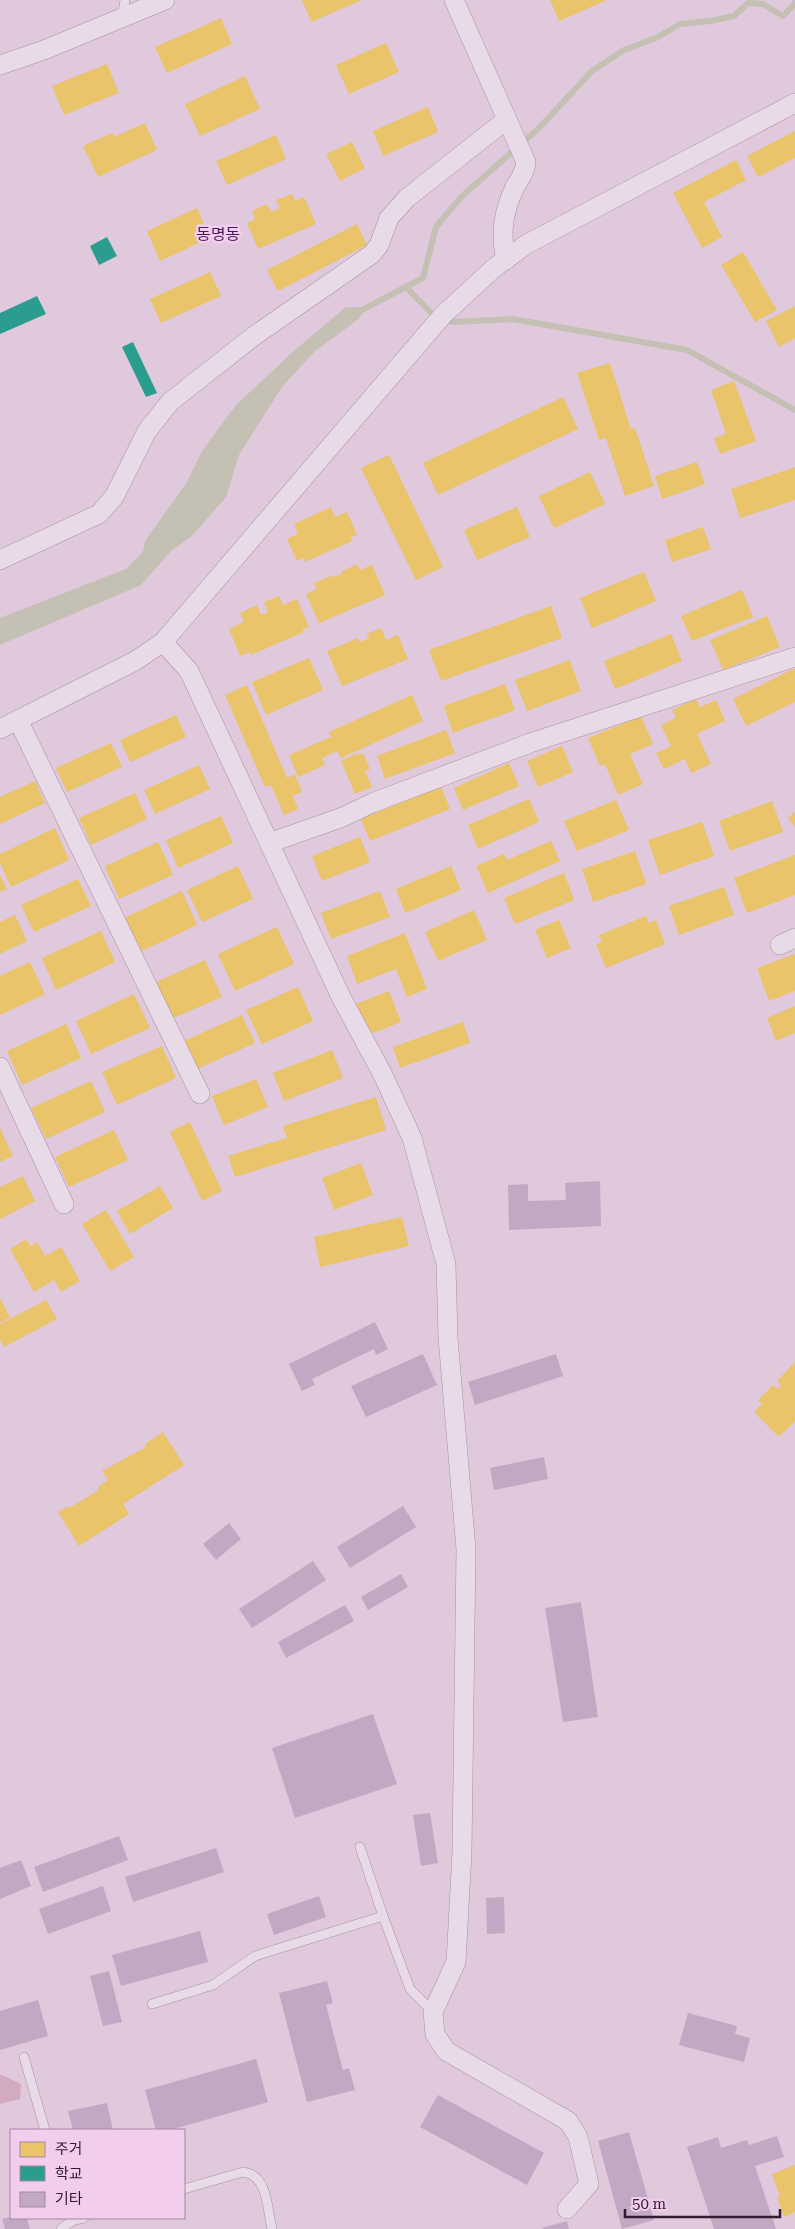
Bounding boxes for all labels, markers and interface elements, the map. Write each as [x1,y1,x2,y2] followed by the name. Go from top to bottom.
[196,225,240,244] district label: 동명동
[10,2129,185,2219] legend
[55,2140,83,2158] text: 주거
[55,2165,83,2183] text: 학교
[625,2186,780,2218] scale bar
[55,2190,83,2208] text: 기타
[632,2195,667,2213] text: 50 m

